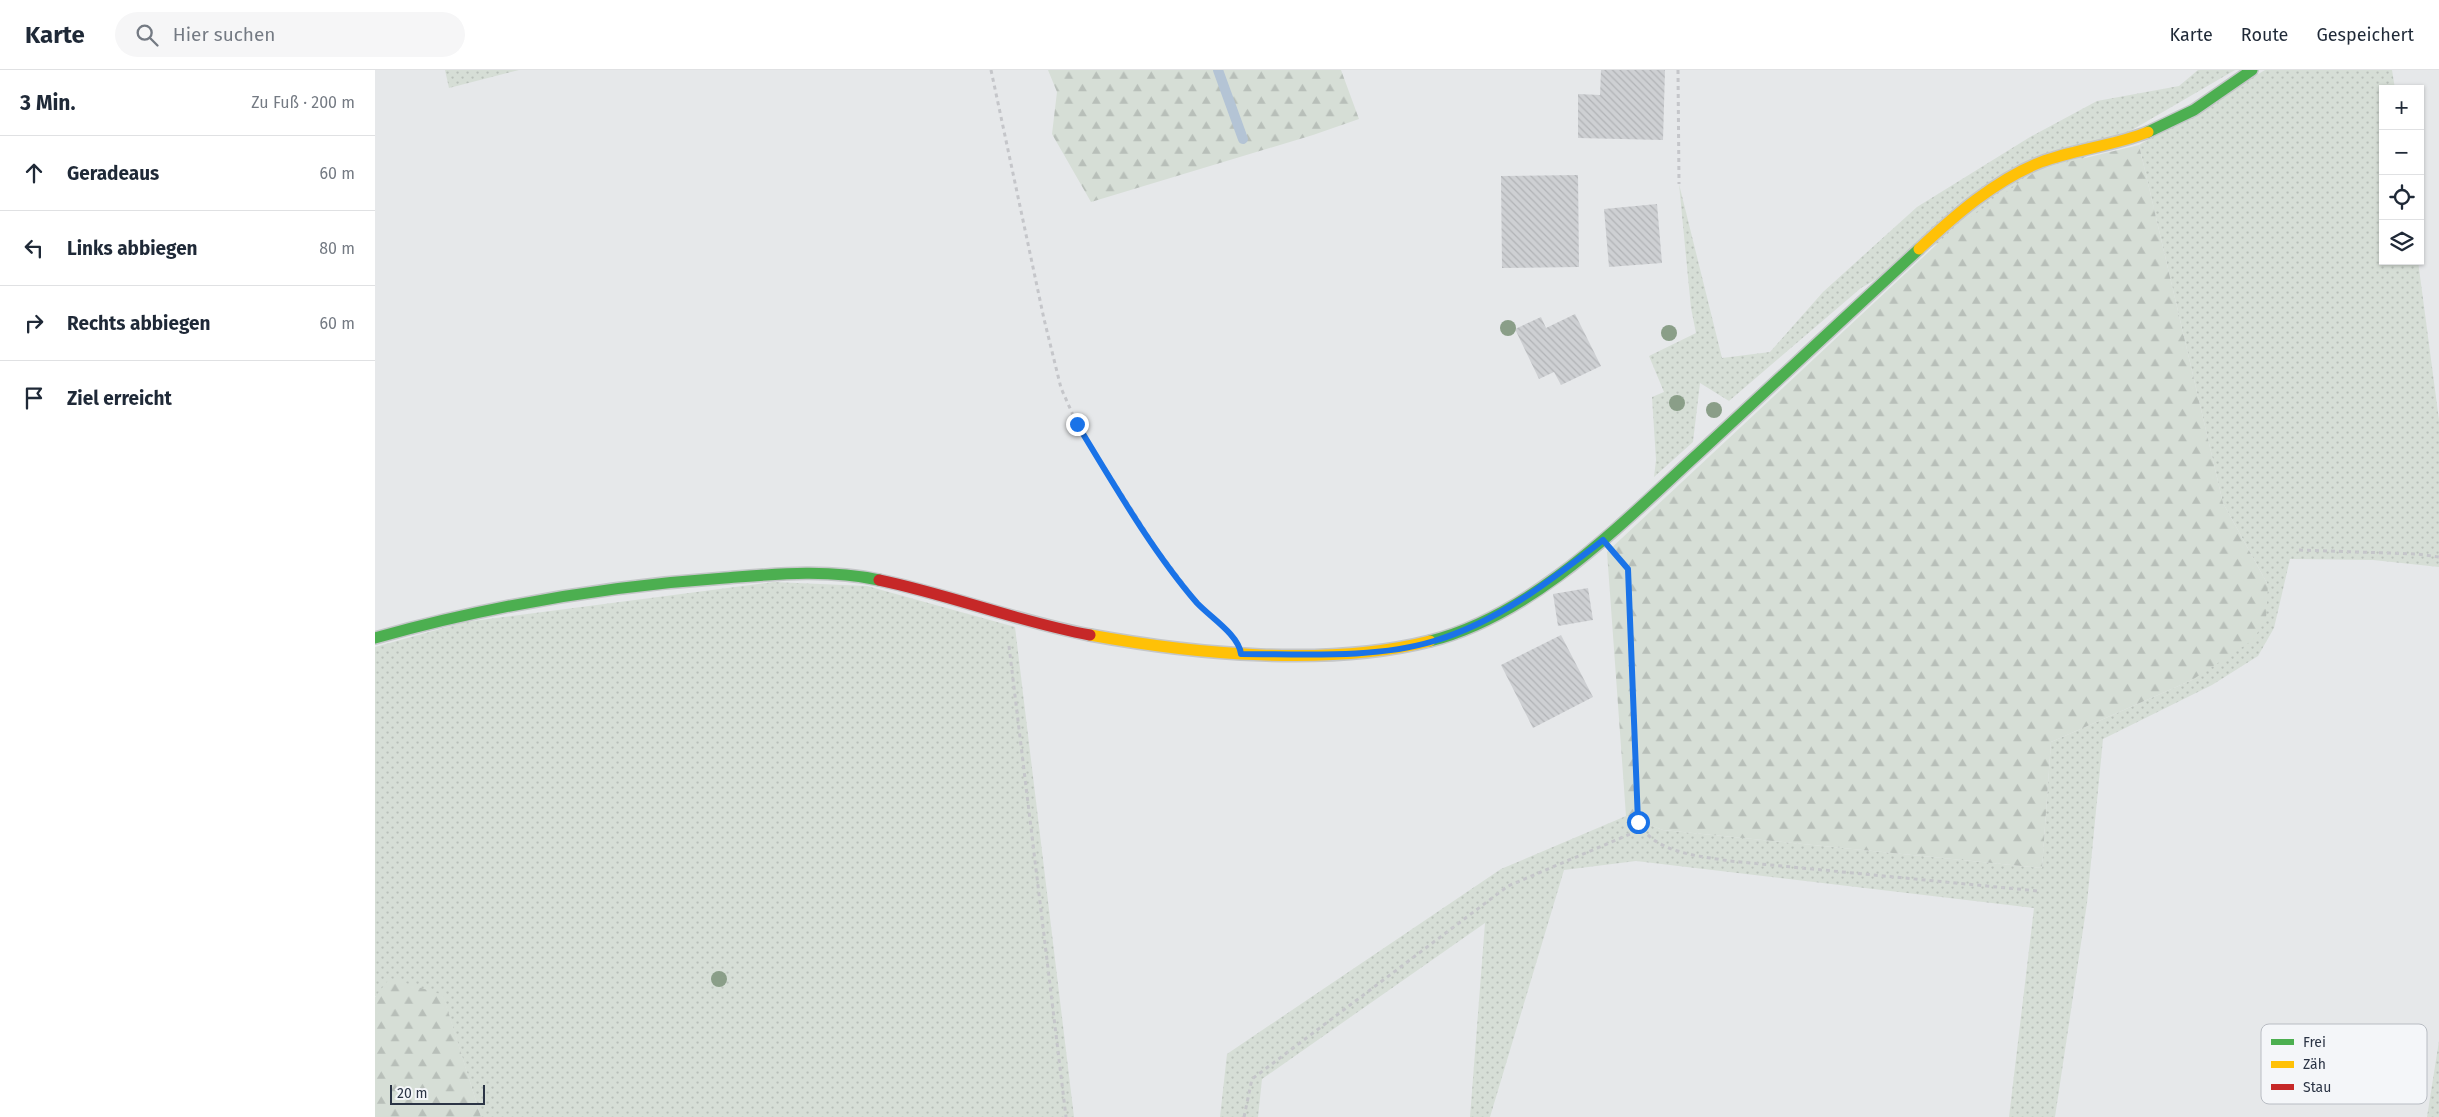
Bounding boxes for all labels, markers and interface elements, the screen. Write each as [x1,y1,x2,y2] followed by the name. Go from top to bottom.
[115,12,465,57] search box
[25,21,85,49] text: Karte
[133,21,161,49] icon: search
[173,23,275,46] text: Hier suchen
[2170,24,2213,46] text: Karte
[2241,24,2288,46] text: Route
[2316,24,2414,46] text: Gespeichert
[2379,85,2424,265] map controls
[2379,85,2424,130] button: +
[20,90,75,116] text: 3 Min.
[251,93,355,112] text: Zu Fuß · 200 m
[2379,130,2424,175] button: −
[20,159,48,187] icon: ahead
[67,162,159,185] text: Geradeaus
[320,164,355,183] text: 60 m
[2379,175,2424,220] button: locate
[2379,220,2424,265] button: layers
[20,234,48,262] icon: left
[67,237,198,260] text: Links abbiegen
[319,239,355,258] text: 80 m
[20,309,48,337] icon: right
[67,312,210,335] text: Rechts abbiegen
[320,314,355,333] text: 60 m
[20,384,48,412] icon: arrive
[67,387,172,410] text: Ziel erreicht
[1066,413,1089,436] route end
[1627,811,1650,834] route start
[2261,1024,2427,1104] legend
[2303,1034,2326,1051] text: Frei
[2303,1056,2326,1073] text: Zäh
[2303,1079,2331,1096] text: Stau
[390,1082,485,1105] scale bar
[397,1085,427,1102] text: 20 m

